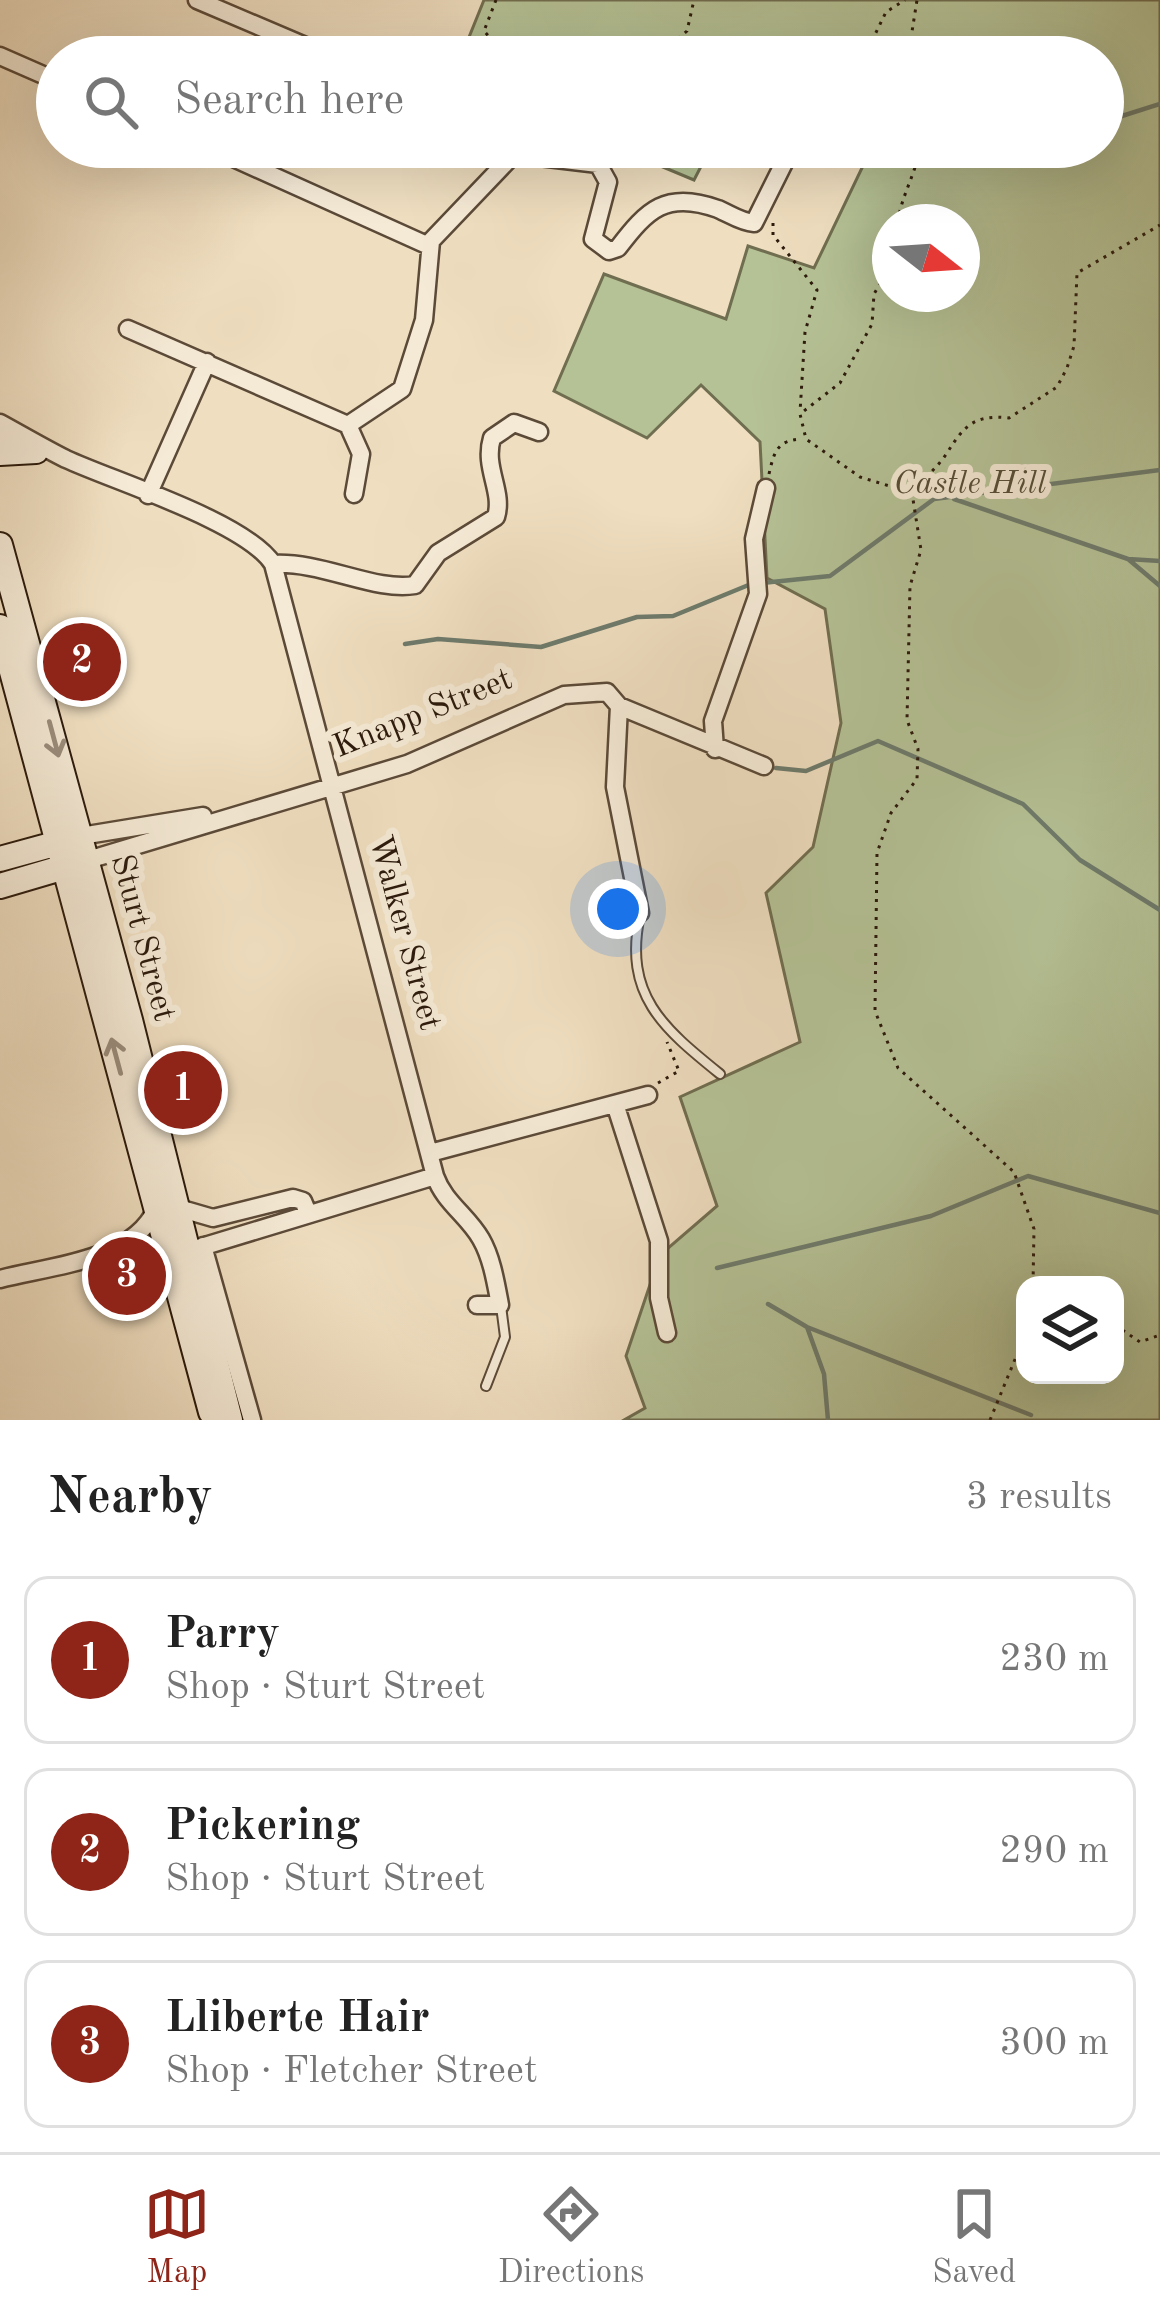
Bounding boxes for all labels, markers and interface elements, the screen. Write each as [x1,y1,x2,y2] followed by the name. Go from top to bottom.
[36,36,1124,168] search box
[78,69,144,135] icon: search
[174,79,404,124] text: Search here
[872,204,980,312] north arrow
[893,468,1047,501] park label: Castle Hill
[43,617,121,707] pin: 2
[329,663,517,765] street label: Knapp Street
[44,719,66,757] one-way arrow
[362,832,446,1034] street label: Walker Street
[104,851,180,1025] street label: Sturt Street
[588,879,648,939] your location
[104,1037,126,1075] one-way arrow
[144,1045,222,1135] pin: 1
[88,1231,166,1321] pin: 3
[1016,1276,1124,1384] map controls
[1016,1276,1124,1384] button: layers
[48,1473,213,1524] text: Nearby
[966,1478,1112,1517] text: 3 results
[165,1613,280,1658] text: Parry
[79,1640,101,1679] text: 1
[999,1640,1109,1679] text: 230 m
[165,1668,485,1707] text: Shop · Sturt Street
[165,1805,360,1850] text: Pickering
[79,1832,101,1871] text: 2
[999,1832,1109,1871] text: 290 m
[165,1860,485,1899] text: Shop · Sturt Street
[165,1997,430,2042] text: Lliberte Hair
[79,2024,101,2063] text: 3
[999,2024,1109,2063] text: 300 m
[165,2052,538,2091] text: Shop · Fletcher Street
[144,2181,210,2294] tab: Map
[498,2181,644,2294] tab: Directions
[932,2181,1016,2294] tab: Saved

